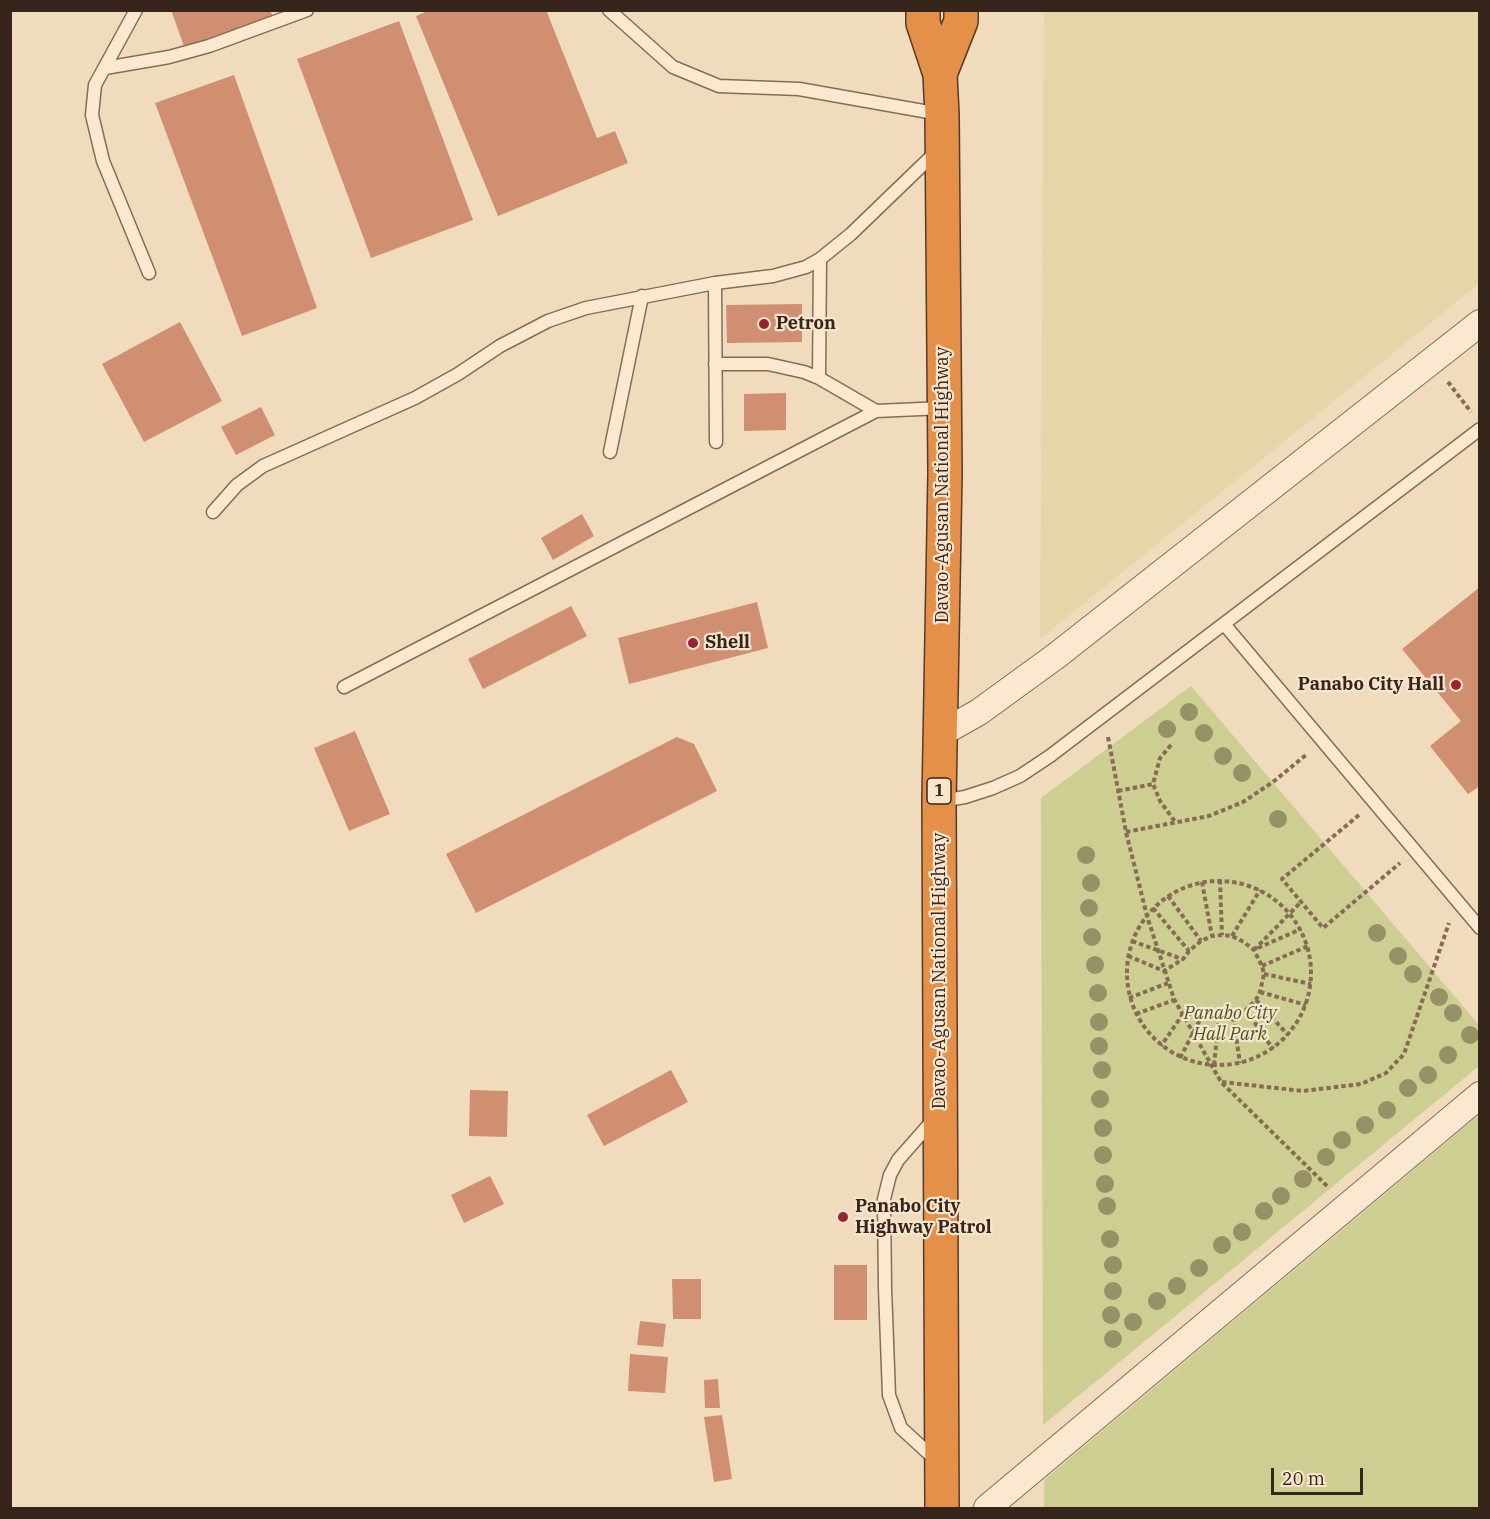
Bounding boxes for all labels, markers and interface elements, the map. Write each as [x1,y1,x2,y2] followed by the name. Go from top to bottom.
[776,313,836,335] place label: Petron
[757,317,771,331] marker: Petron
[932,347,954,623] street label: Davao-Agusan National Highway
[705,632,750,654] place label: Shell
[686,636,700,650] marker: Shell
[1298,674,1444,696] place label: Panabo City Hall
[1449,678,1463,692] marker: Panabo City Hall
[927,778,951,804] road number: 1
[929,833,951,1109] street label: Davao-Agusan National Highway
[1184,1003,1276,1046] park label: Panabo City Hall Park
[855,1196,992,1238] place label: Panabo City Highway Patrol
[836,1210,850,1224] marker: Panabo City Highway Patrol
[1274,1456,1366,1494] scale bar
[1282,1467,1325,1490] text: 20 m

